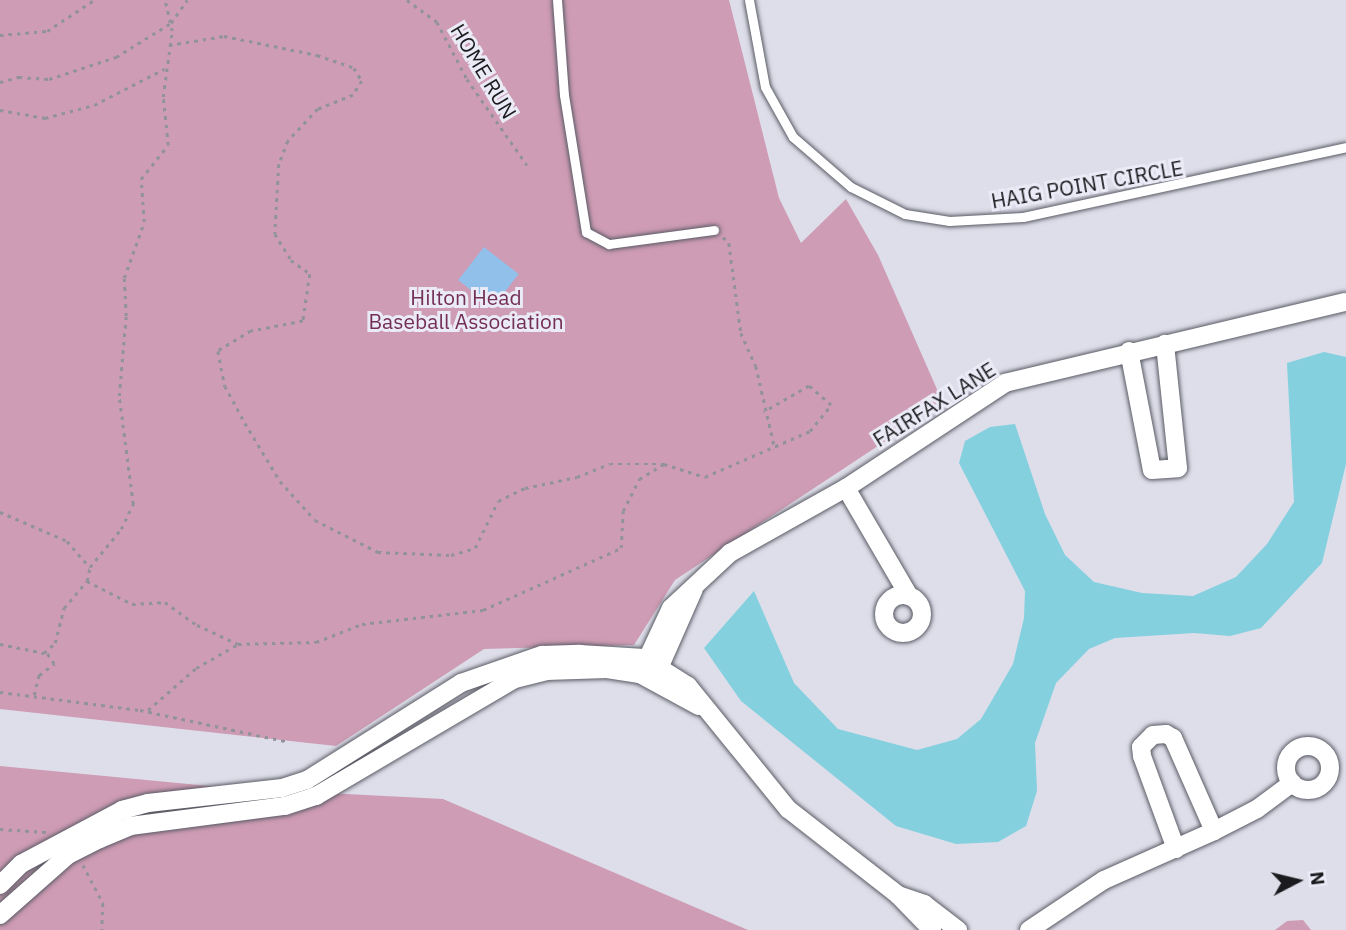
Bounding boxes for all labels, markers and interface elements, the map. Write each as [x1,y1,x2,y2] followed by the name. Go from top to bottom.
[446,19,522,123] street label: HOME RUN
[989,155,1185,213] street label: HAIG POINT CIRCLE
[368,284,564,334] park label: Hilton Head Baseball Association
[868,356,1000,452] street label: FAIRFAX LANE
[1262,846,1332,916] north arrow
[1305,870,1331,887] text: N

